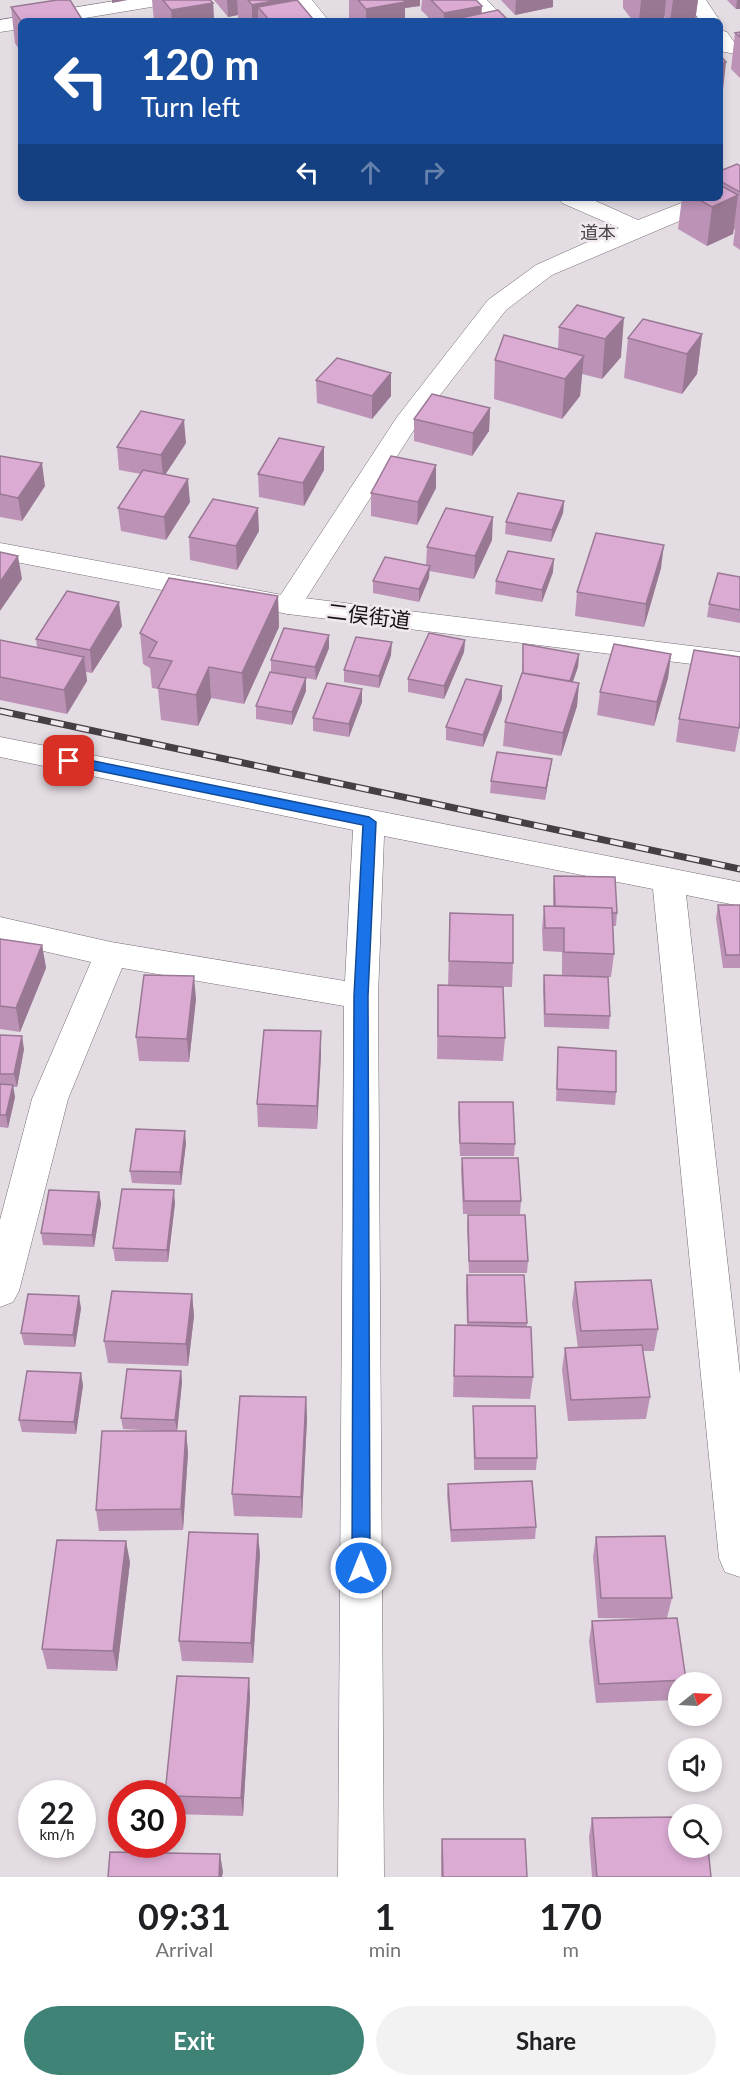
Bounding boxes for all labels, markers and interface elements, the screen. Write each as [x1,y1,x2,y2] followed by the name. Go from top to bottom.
[141,39,259,89] text: 120 m
[42,42,120,120] icon: left
[141,90,240,123] text: Turn left
[291,156,324,189] icon: left
[354,156,387,189] icon: ahead
[417,156,450,189] icon: right
[580,221,616,243] district label: 道本
[326,597,412,633] street label: 二俣街道
[43,735,94,786] pin
[52,744,85,777] icon: arrive
[329,1536,393,1600] position arrow
[668,1672,722,1726] north arrow
[668,1672,722,1858] map controls
[668,1738,722,1792] button: sound
[108,1780,186,1858] speed limit sign: 30
[40,1794,74,1830] text: 22
[668,1804,722,1858] button: search
[39,1825,75,1843] text: km/h
[138,1894,231,1938] text: 09:31
[375,1894,396,1938] text: 1
[539,1894,602,1938] text: 170
[156,1937,213,1961] text: Arrival
[369,1937,401,1961] text: min
[562,1937,579,1961] text: m
[24,2006,364,2075] button: Exit
[376,2006,716,2075] button: Share

